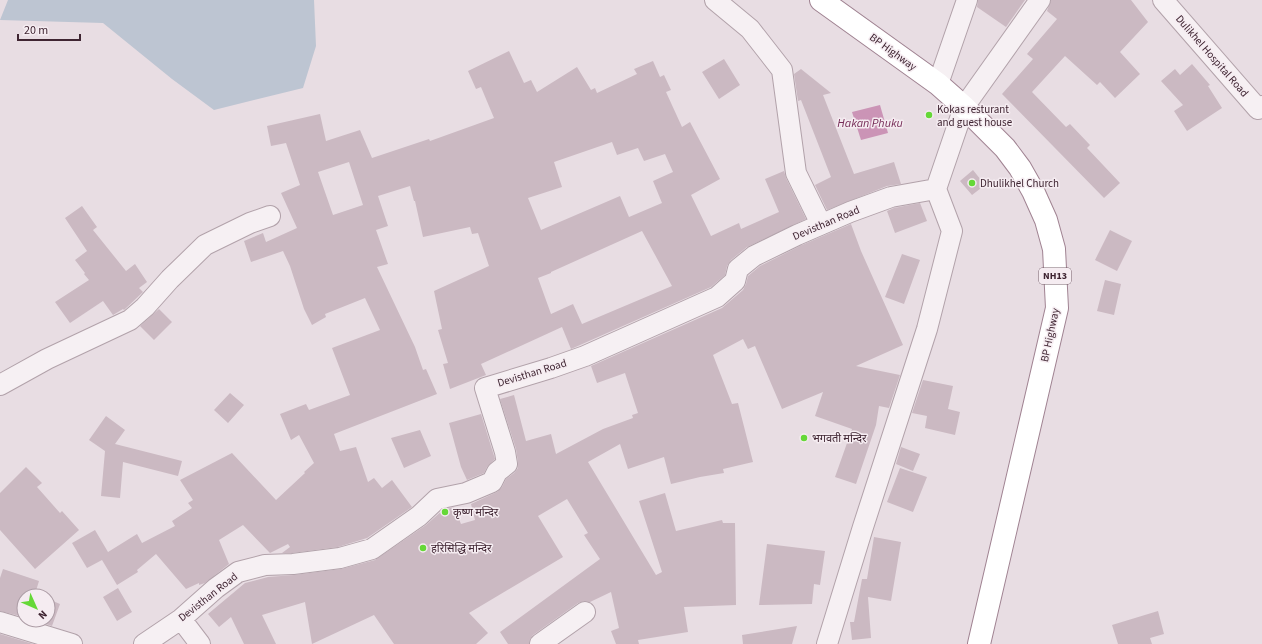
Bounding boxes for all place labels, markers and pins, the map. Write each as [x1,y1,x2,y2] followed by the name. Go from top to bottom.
[937,102,1013,130] place label: Kokas resturant and guest house
[924,110,934,120] marker: Kokas resturant and guest house
[980,176,1059,191] place label: Dhulikhel Church
[967,178,977,188] marker: Dhulikhel Church
[812,431,867,446] place label: भगवती मन्दिर
[799,433,809,443] marker: भगवती मन्दिर
[453,505,499,520] place label: कृष्ण मन्दिर
[440,507,450,517] marker: कृष्ण मन्दिर
[431,541,492,556] place label: हरिसिद्धि मन्दिर
[418,543,428,553] marker: हरिसिद्धि मन्दिर

